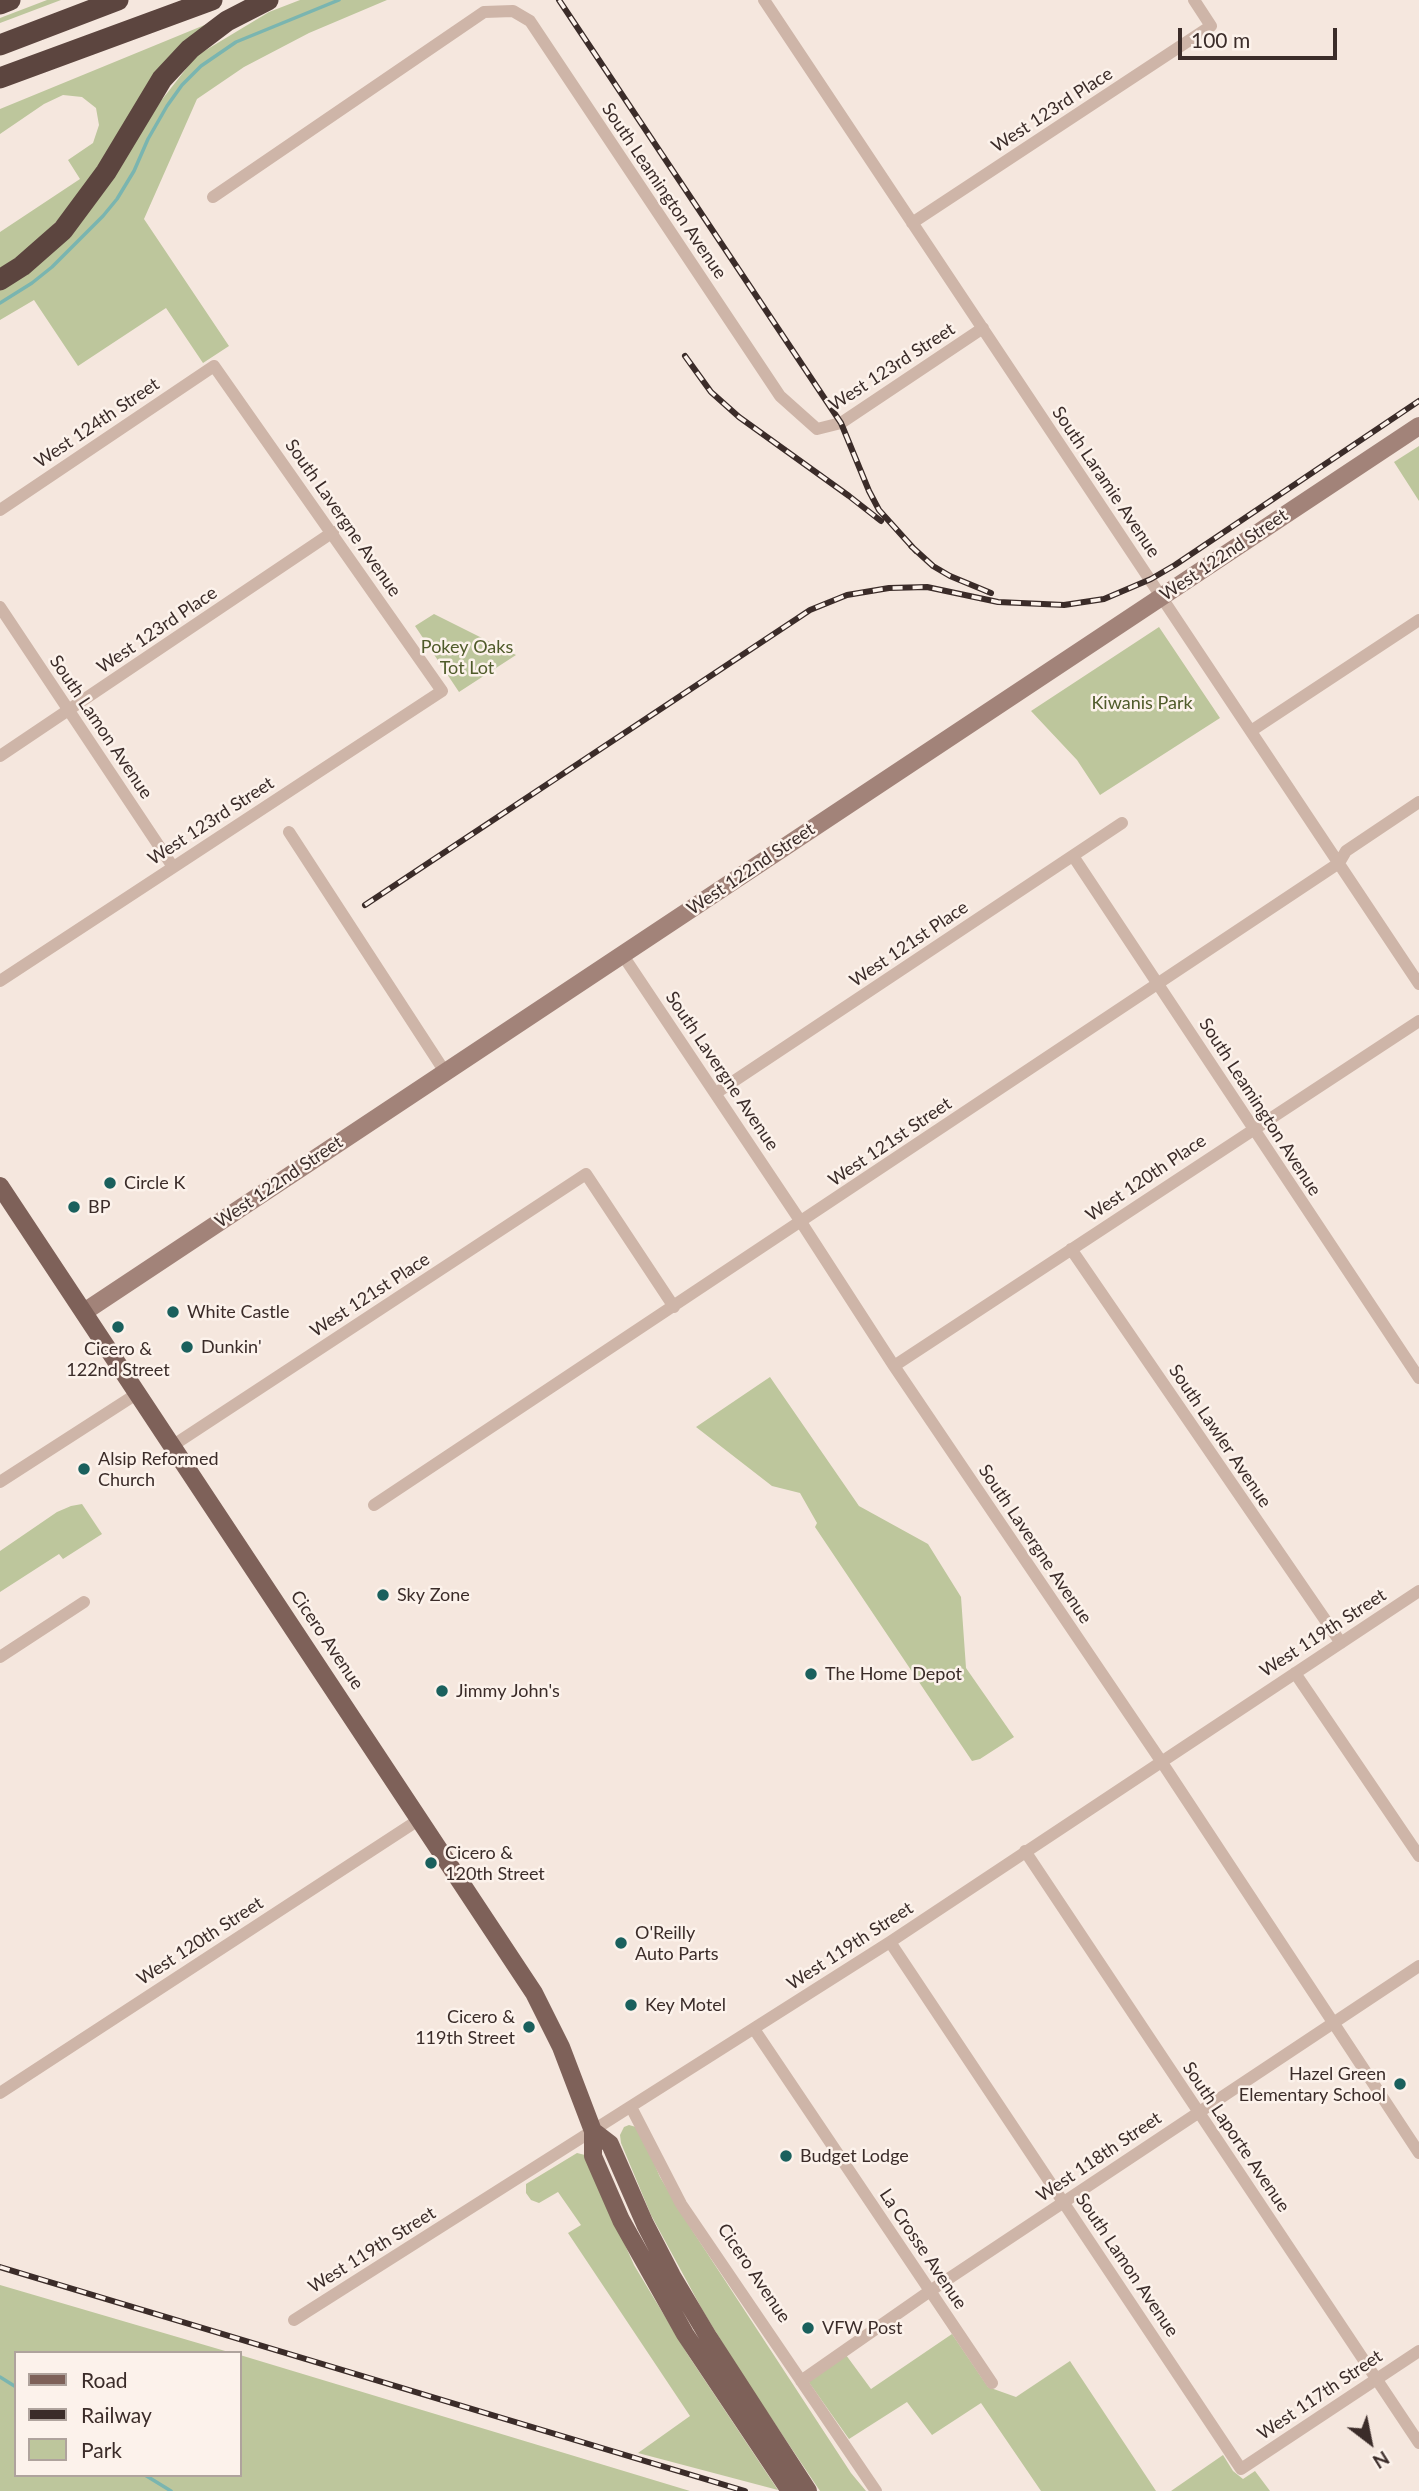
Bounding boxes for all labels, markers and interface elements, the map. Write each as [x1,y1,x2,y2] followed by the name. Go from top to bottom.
[1181,14,1340,58] scale bar
[1191,27,1250,52] text: 100 m
[987,63,1117,157] street label: West 123rd Place
[597,99,731,283] street label: South Leamington Avenue
[825,318,959,416] street label: West 123rd Street
[31,373,163,473] street label: West 124th Street
[1047,402,1165,562] street label: South Laramie Avenue
[281,435,405,601] street label: South Lavergne Avenue
[1156,504,1292,606] street label: West 122nd Street
[93,582,221,678] street label: West 123rd Place
[421,636,513,678] park label: Pokey Oaks Tot Lot
[45,651,157,803] street label: South Lamon Avenue
[1091,692,1193,714] park label: Kiwanis Park
[144,772,278,870] street label: West 123rd Street
[683,818,819,920] street label: West 122nd Street
[846,896,972,992] street label: West 121st Place
[661,987,783,1155] street label: South Lavergne Avenue
[1194,1014,1326,1200] street label: South Leamington Avenue
[824,1093,956,1191] street label: West 121st Street
[1082,1130,1210,1226] street label: West 120th Place
[211,1131,347,1233] street label: West 122nd Street
[124,1172,185,1194] place label: Circle K
[102,1175,118,1191] marker: Circle K
[88,1196,110,1218] place label: BP
[66,1199,82,1215] marker: BP
[306,1248,434,1342] street label: West 121st Place
[187,1301,289,1323] place label: White Castle
[165,1304,181,1320] marker: White Castle
[110,1319,126,1335] marker: Cicero & 122nd Street
[201,1336,262,1358] place label: Dunkin'
[66,1338,170,1380] place label: Cicero & 122nd Street
[179,1339,195,1355] marker: Dunkin'
[1164,1360,1276,1512] street label: South Lawler Avenue
[98,1448,218,1490] place label: Alsip Reformed Church
[974,1460,1096,1628] street label: South Lavergne Avenue
[76,1461,92,1477] marker: Alsip Reformed Church
[397,1584,470,1606] place label: Sky Zone
[1256,1584,1390,1682] street label: West 119th Street
[286,1586,368,1694] street label: Cicero Avenue
[375,1587,391,1603] marker: Sky Zone
[825,1663,962,1685] place label: The Home Depot
[803,1666,819,1682] marker: The Home Depot
[456,1680,560,1702] place label: Jimmy John's
[434,1683,450,1699] marker: Jimmy John's
[445,1842,545,1884] place label: Cicero & 120th Street
[423,1855,439,1871] marker: Cicero & 120th Street
[133,1892,267,1990] street label: West 120th Street
[783,1897,917,1995] street label: West 119th Street
[635,1922,718,1965] place label: O'Reilly Auto Parts
[613,1935,629,1951] marker: O'Reilly Auto Parts
[645,1994,726,2016] place label: Key Motel
[623,1997,639,2013] marker: Key Motel
[415,2006,515,2048] place label: Cicero & 119th Street
[521,2019,537,2035] marker: Cicero & 119th Street
[1178,2058,1294,2216] street label: South Laporte Avenue
[1239,2063,1386,2106] place label: Hazel Green Elementary School
[1392,2076,1408,2092] marker: Hazel Green Elementary School
[1033,2107,1165,2207] street label: West 118th Street
[800,2145,909,2167] place label: Budget Lodge
[778,2148,794,2164] marker: Budget Lodge
[875,2185,971,2313] street label: La Crosse Avenue
[1071,2189,1183,2341] street label: South Lamon Avenue
[304,2202,440,2298] street label: West 119th Street
[713,2219,795,2327] street label: Cicero Avenue
[822,2317,902,2339] place label: VFW Post
[800,2320,816,2336] marker: VFW Post
[1254,2345,1386,2445] street label: West 117th Street
[14,2351,242,2477] legend
[81,2367,128,2392] text: Road
[81,2402,152,2427] text: Railway
[1335,2407,1405,2477] north arrow
[81,2437,122,2462] text: Park
[1369,2447,1394,2474] text: N

